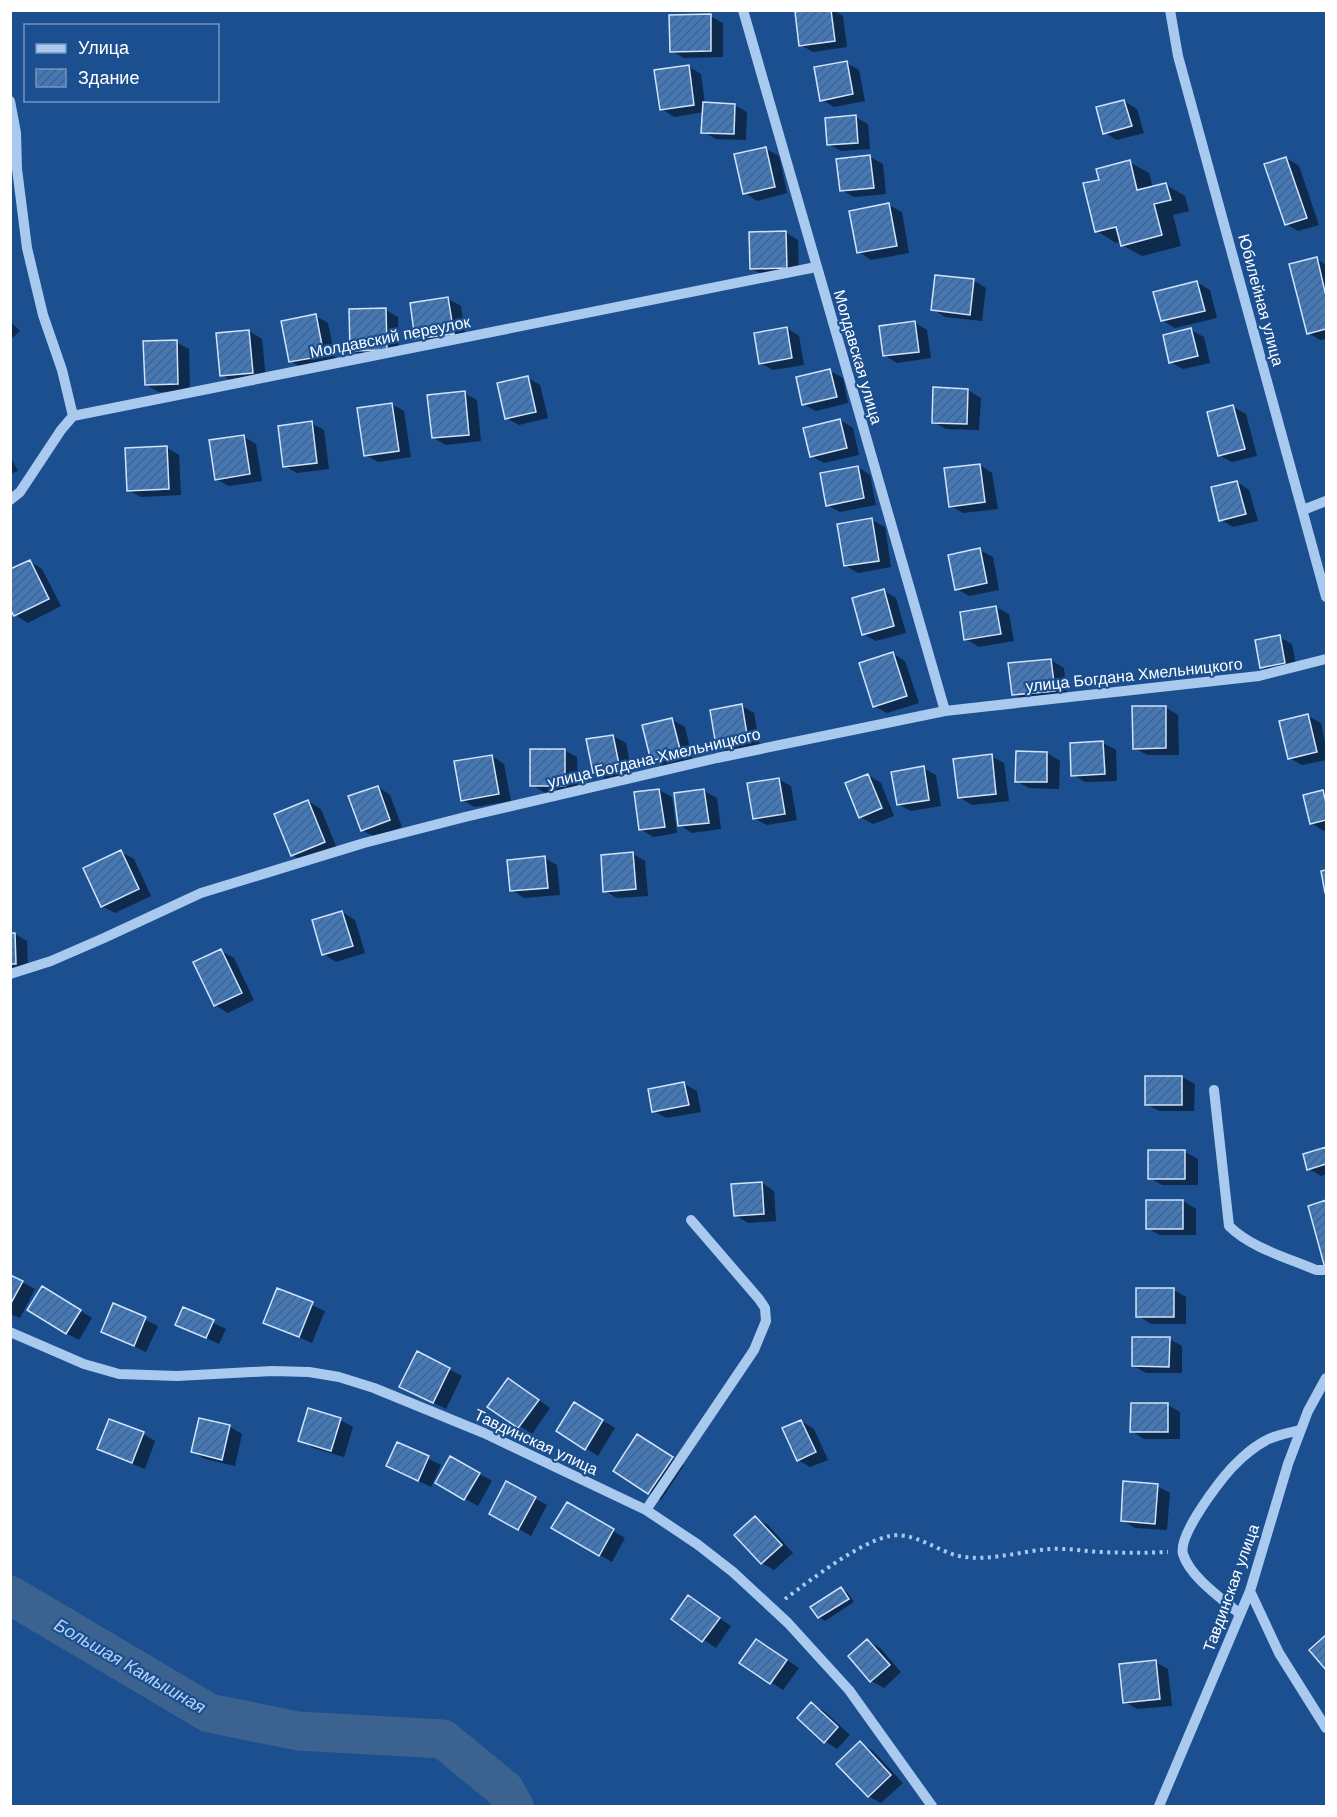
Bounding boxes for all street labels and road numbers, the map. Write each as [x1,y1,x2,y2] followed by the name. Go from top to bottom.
[1233,232,1289,369] street label: Юбилейная улица
[829,287,887,427] street label: Молдавская улица
[308,311,473,363] street label: Молдавский переулок
[1024,653,1244,697] street label: улица Богдана Хмельницкого
[545,723,763,793] street label: улица Богдана Хмельницкого
[471,1404,601,1480] street label: Тавдинская улица
[1198,1521,1264,1655] street label: Тавдинская улица

